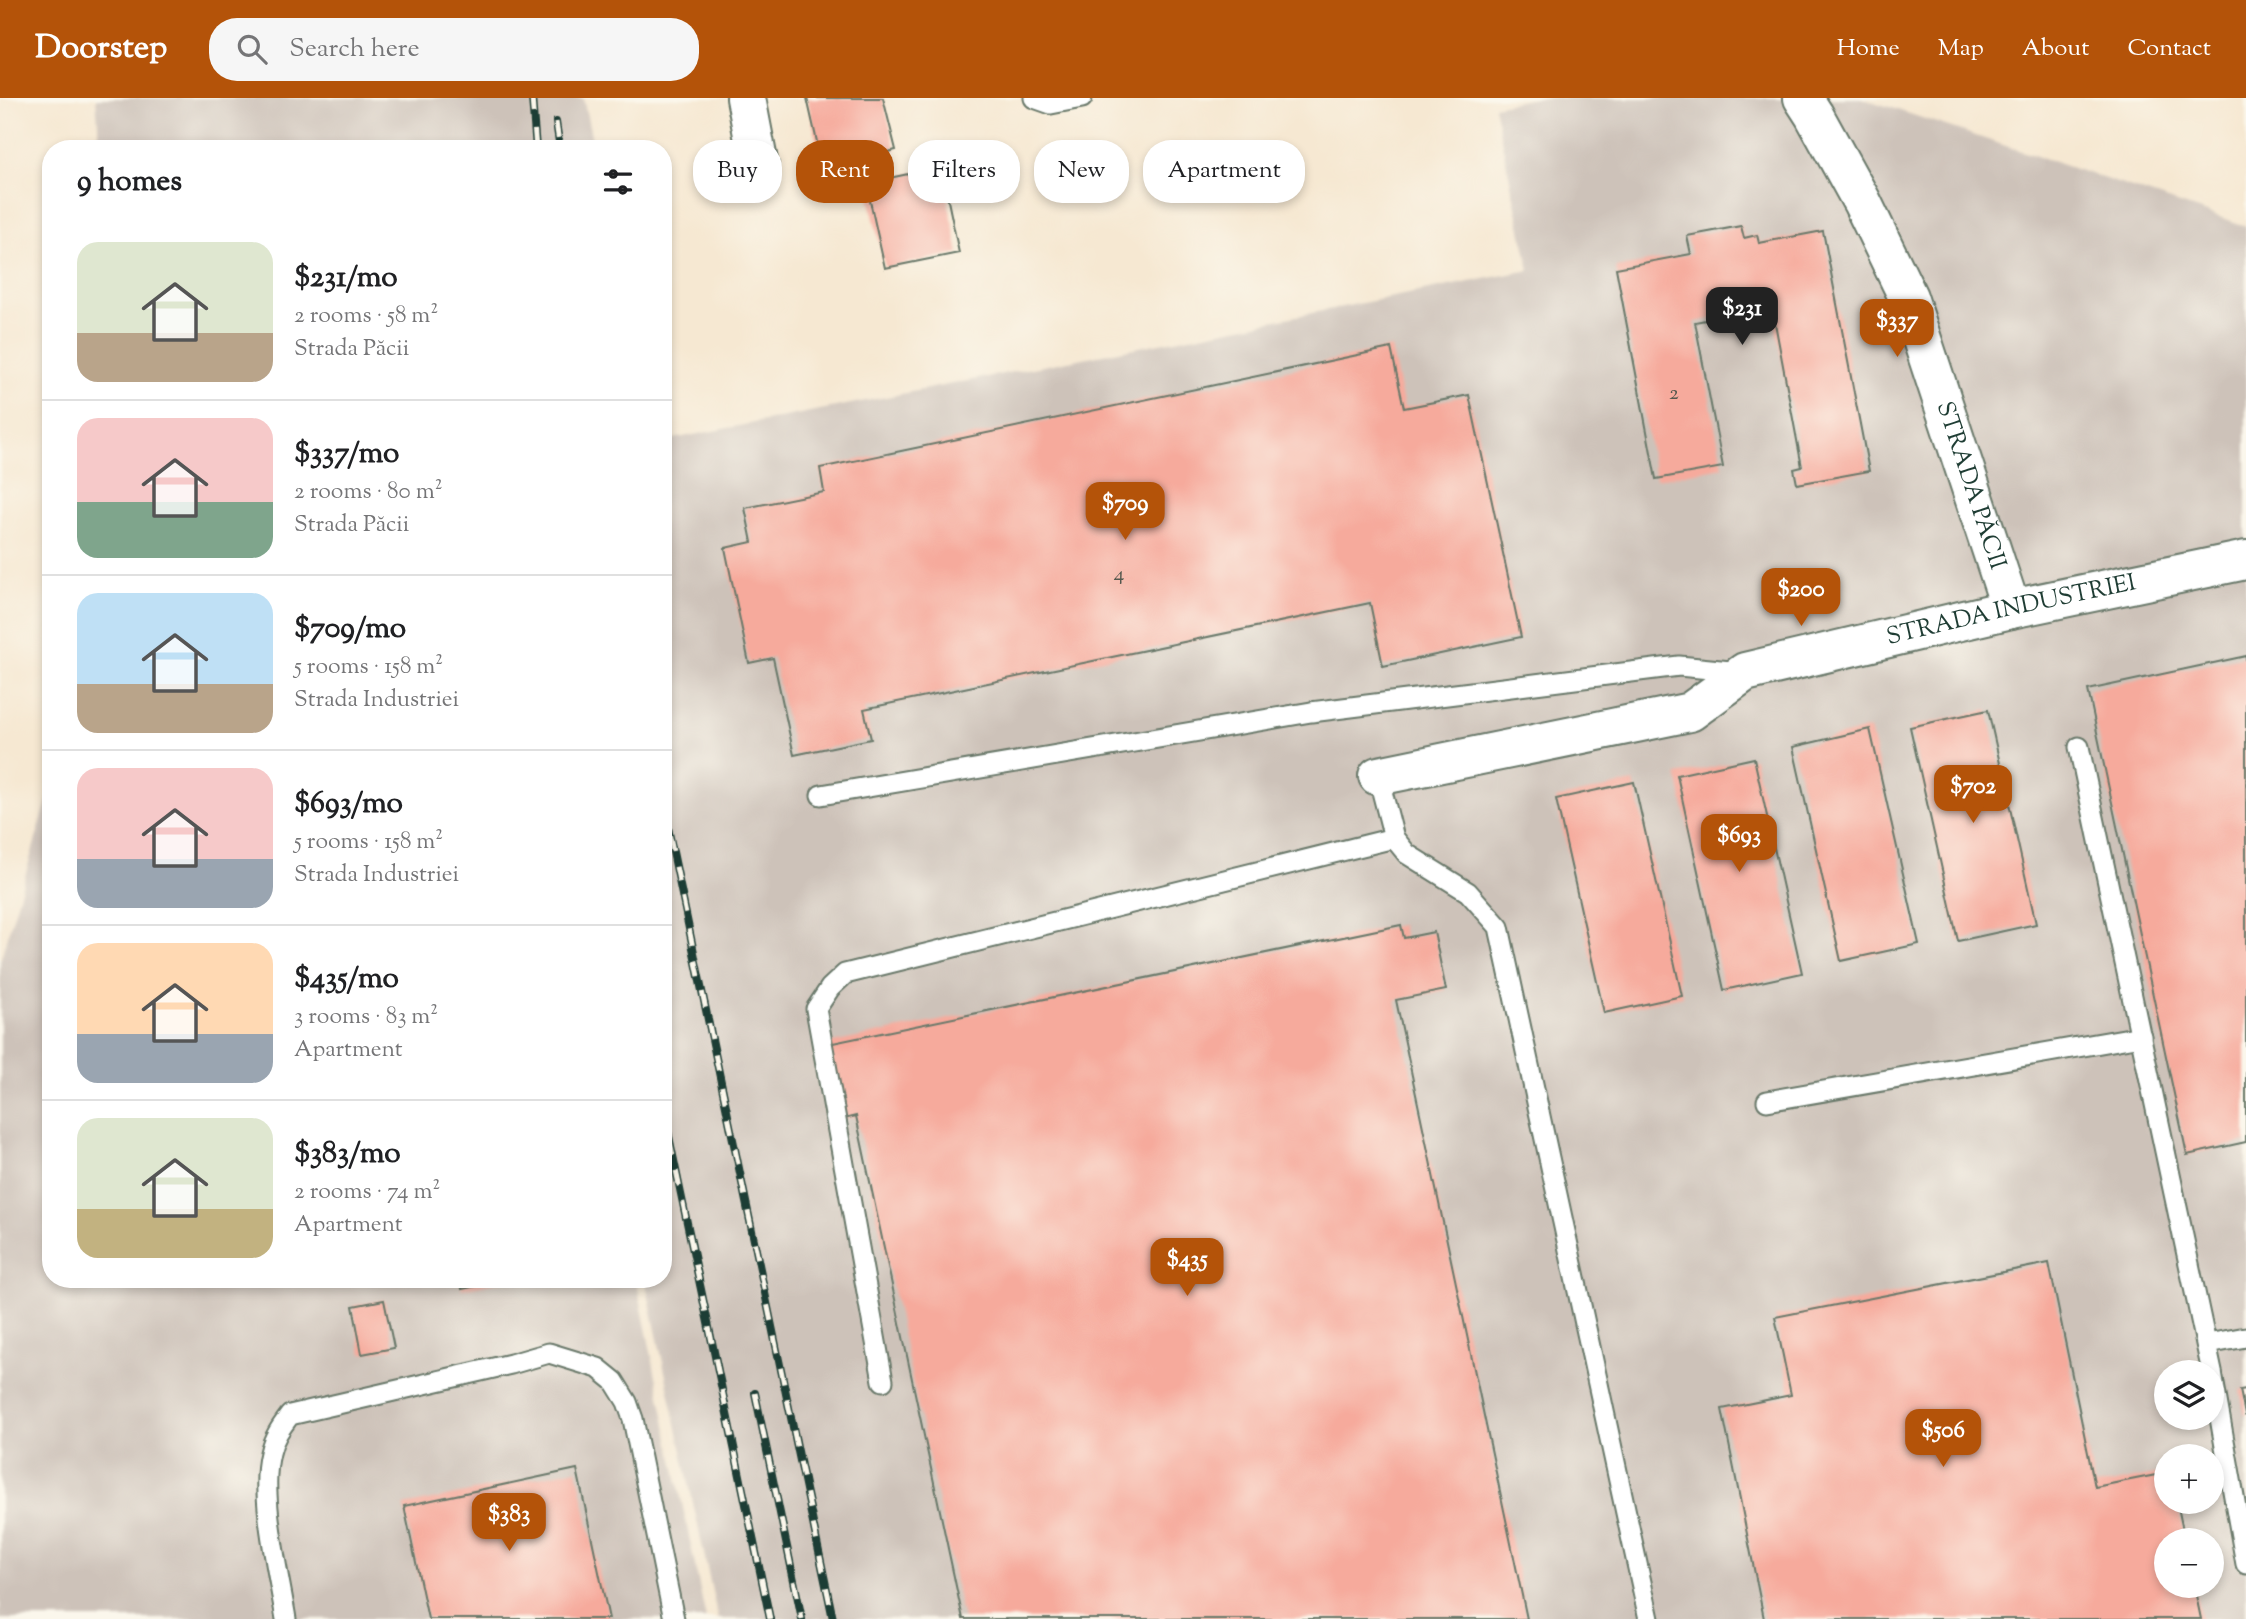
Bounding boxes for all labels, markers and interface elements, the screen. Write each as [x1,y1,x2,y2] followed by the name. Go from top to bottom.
[209,18,699,81] search box
[35,25,167,73] text: Doorstep
[233,30,271,68] icon: search
[289,31,420,68] text: Search here
[1837,32,1900,66] text: Home
[1938,32,1984,66] text: Map
[2022,32,2089,66] text: About
[2127,32,2211,66] text: Contact
[693,140,782,203] chip: Buy
[796,140,894,203] chip: Rent
[908,140,1020,203] chip: Filters
[1034,140,1129,203] chip: New
[1143,140,1305,203] chip: Apartment
[77,161,182,204] text: 9 homes
[599,163,637,201] icon: filters
[294,257,398,300] text: $231/mo
[133,270,217,354] icon: home
[1701,288,1783,347] pin: $231
[1722,293,1762,326] text: $231
[294,300,438,333] text: 2 rooms · 58 m²
[1856,300,1938,359] pin: $337
[1876,305,1918,338] text: $337
[294,333,409,366] text: Strada Păcii
[1669,379,1679,409] house number: 2
[1927,397,2014,574] street label: STRADA PĂCII
[294,433,399,476] text: $337/mo
[133,446,217,530] icon: home
[294,476,442,509] text: 2 rooms · 80 m²
[1084,482,1166,542] pin: $709
[1102,488,1148,521] text: $709
[294,509,409,542] text: Strada Păcii
[1114,560,1124,590] house number: 4
[1883,566,2139,655] street label: STRADA INDUSTRIEI
[1760,568,1842,628] pin: $200
[1777,574,1825,607] text: $200
[294,608,406,651] text: $709/mo
[133,621,217,705] icon: home
[294,651,443,684] text: 5 rooms · 158 m²
[294,684,459,717] text: Strada Industriei
[1932,766,2014,825] pin: $702
[1950,771,1996,804] text: $702
[294,783,403,826] text: $693/mo
[133,796,217,880] icon: home
[1698,814,1780,874] pin: $693
[1717,820,1761,853] text: $693
[294,826,443,859] text: 5 rooms · 158 m²
[294,859,459,892] text: Strada Industriei
[294,958,399,1001] text: $435/mo
[133,971,217,1055] icon: home
[294,1001,438,1034] text: 3 rooms · 83 m²
[294,1034,403,1067] text: Apartment
[294,1133,401,1176] text: $383/mo
[133,1146,217,1230] icon: home
[294,1176,440,1209] text: 2 rooms · 74 m²
[294,1209,403,1242] text: Apartment
[1146,1238,1228,1298] pin: $435
[1166,1244,1208,1277] text: $435
[2154,1360,2224,1598] map controls
[2154,1360,2224,1430] button: layers
[1902,1410,1984,1469] pin: $506
[1921,1415,1965,1448] text: $506
[2154,1444,2224,1514] button: +
[468,1494,550,1553] pin: $383
[488,1499,530,1532] text: $383
[2154,1528,2224,1598] button: −

